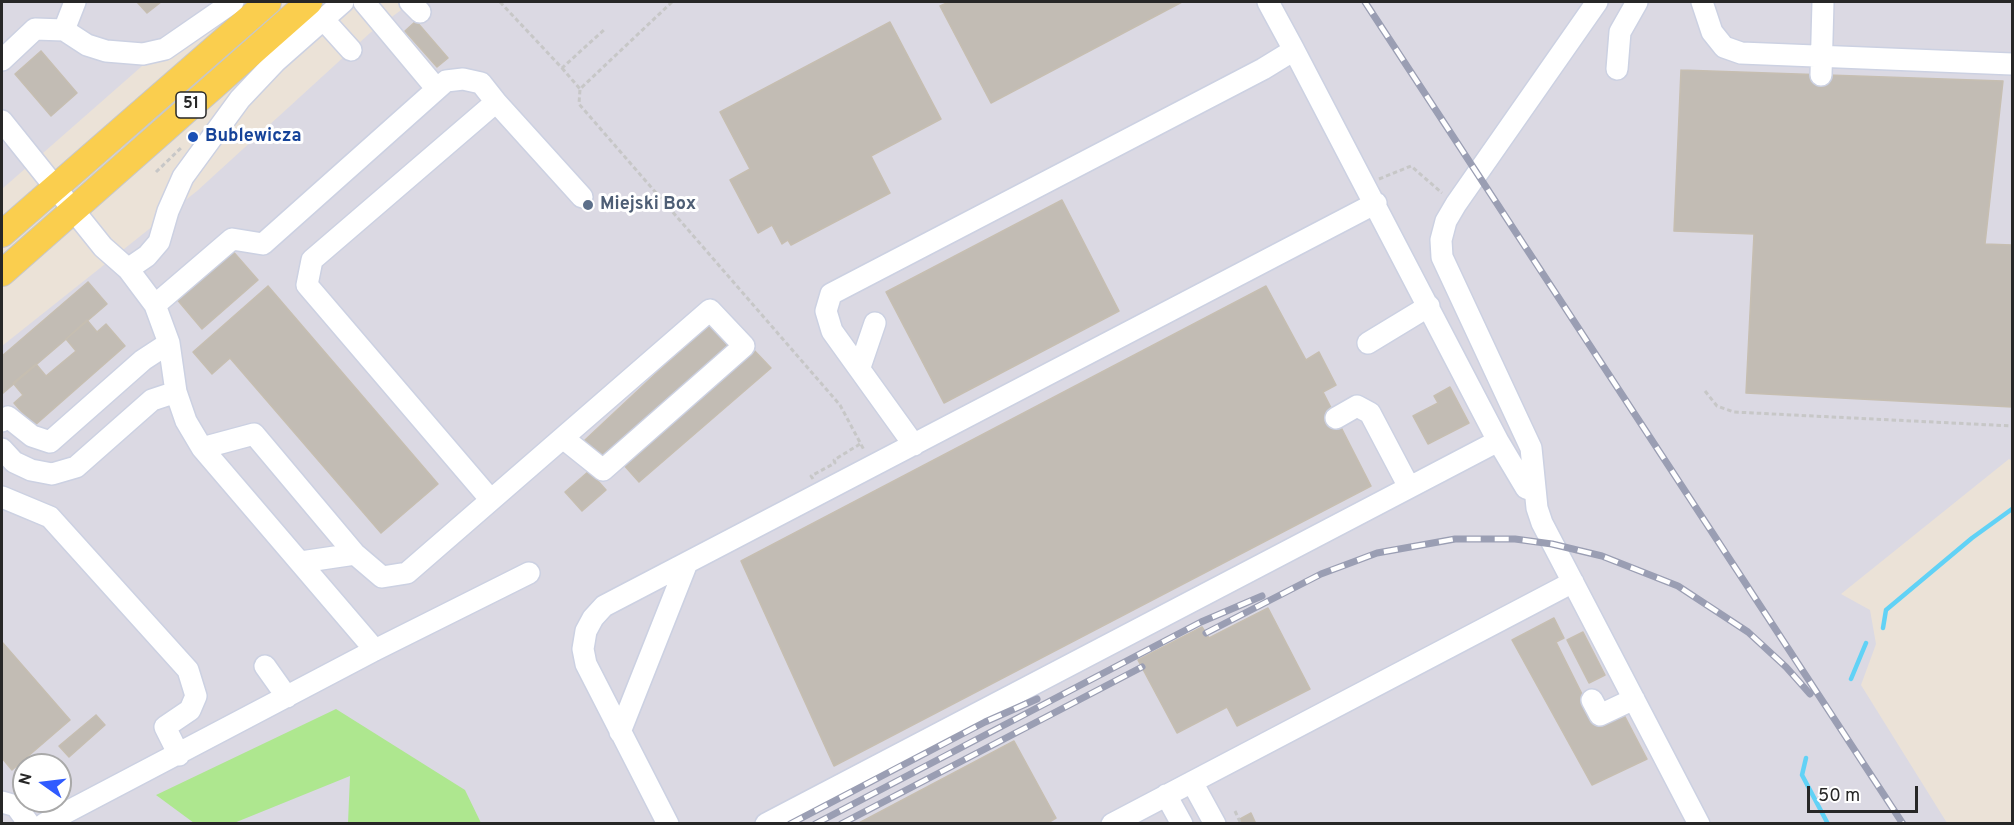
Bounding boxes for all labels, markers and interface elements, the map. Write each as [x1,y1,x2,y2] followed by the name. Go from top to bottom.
[176,92,206,118] road number: 51
[205,126,302,148] place label: Bublewicza
[186,130,200,144] marker: Bublewicza
[600,194,696,216] place label: Miejski Box
[581,198,595,212] marker: Miejski Box
[12,753,72,813] north arrow
[15,771,38,787] text: N
[1810,774,1921,812] scale bar
[1818,785,1860,808] text: 50 m

